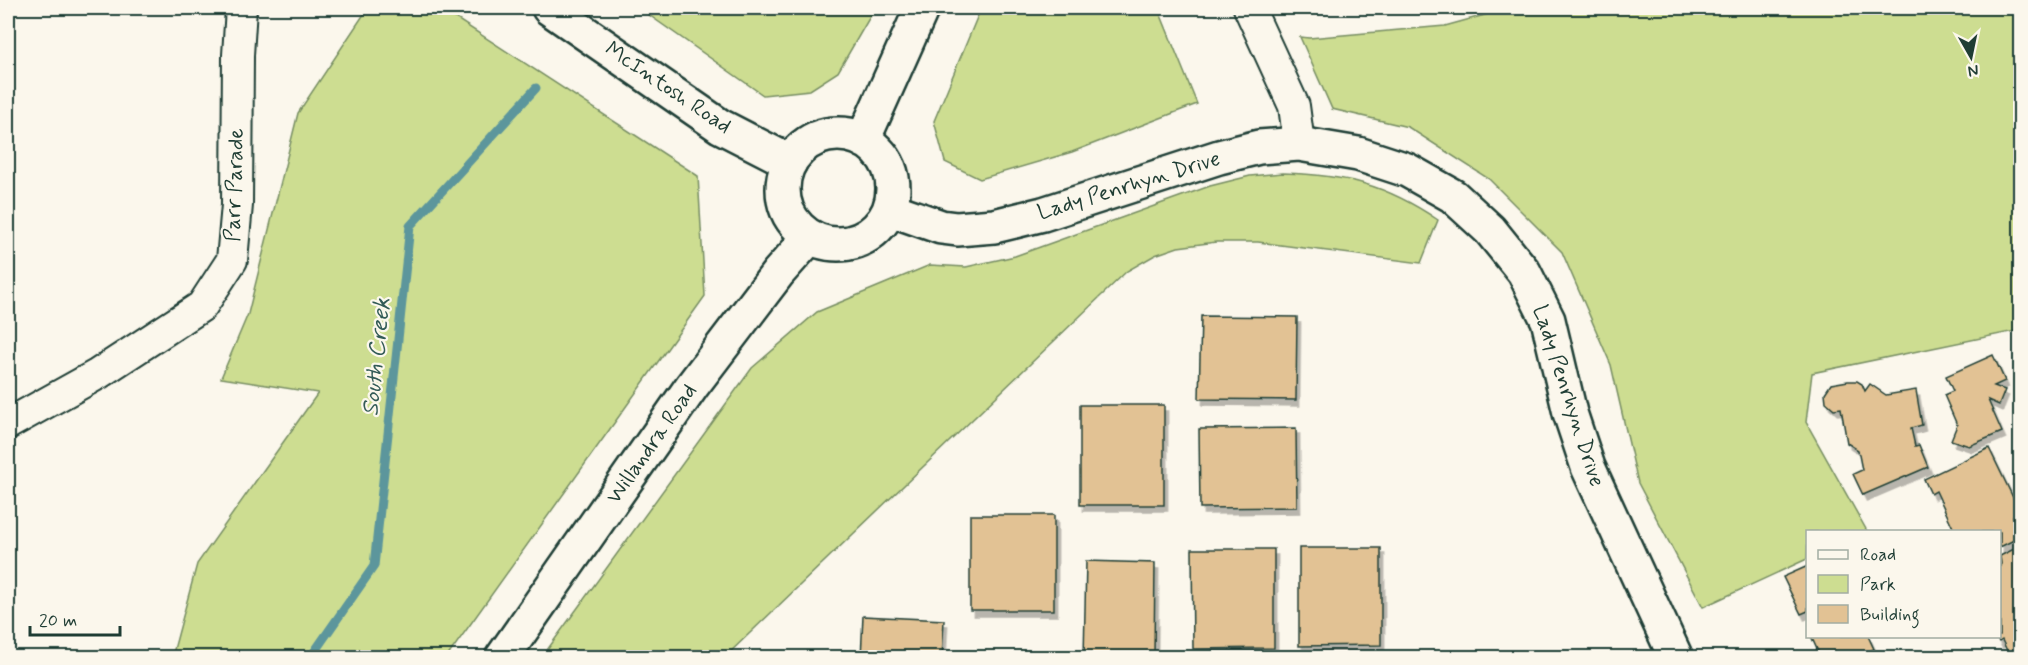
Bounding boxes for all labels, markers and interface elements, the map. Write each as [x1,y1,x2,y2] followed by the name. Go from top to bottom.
[1941,27,2001,87] north arrow
[599,35,737,141] street label: McIntosh Road
[1966,59,1980,82] text: N
[219,128,251,242] street label: Parr Parade
[1034,145,1224,227] street label: Lady Penrhyn Drive
[355,296,399,418] water label: South Creek
[1525,302,1611,490] street label: Lady Penrhyn Drive
[600,379,704,509] street label: Willandra Road
[1806,530,2001,638] legend
[1860,543,1896,567] text: Road
[1860,573,1896,597] text: Park
[30,599,120,637] scale bar
[1860,603,1920,629] text: Building
[39,609,77,633] text: 20 m

